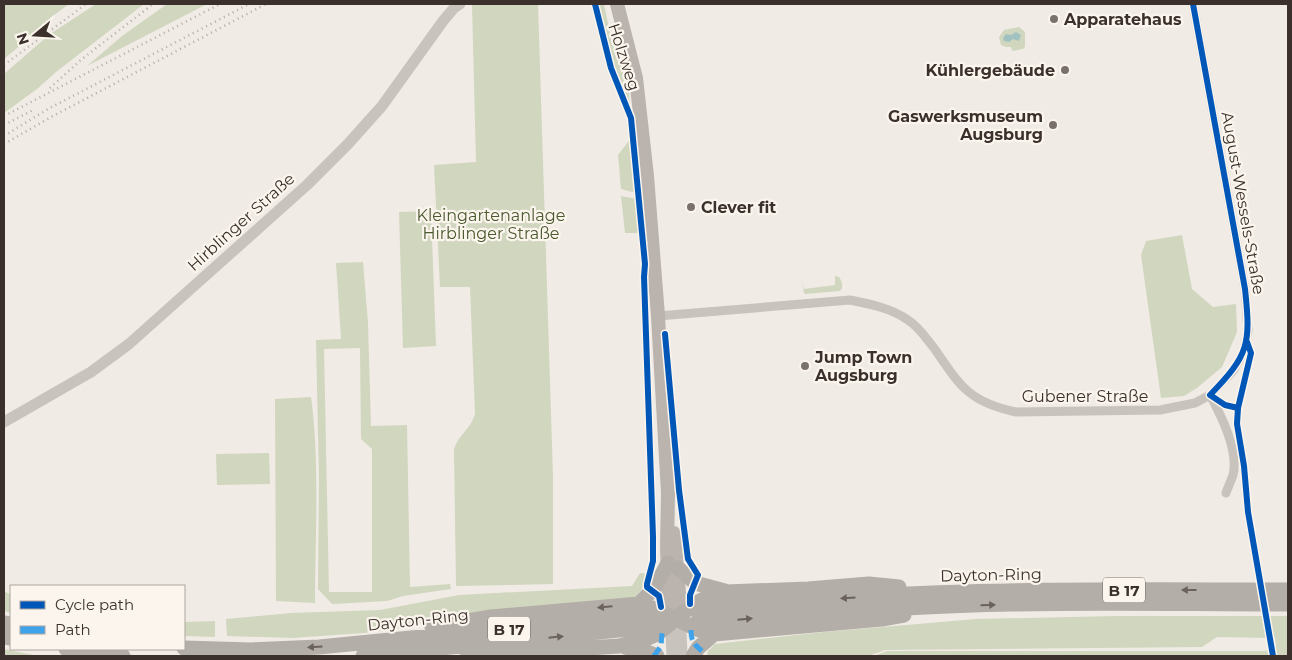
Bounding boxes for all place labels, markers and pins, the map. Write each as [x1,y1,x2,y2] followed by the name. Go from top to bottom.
[1063,10,1182,29] place label: Apparatehaus
[1048,13,1060,25] marker: Apparatehaus
[925,61,1055,80] place label: Kühlergebäude
[1059,64,1071,76] marker: Kühlergebäude
[888,107,1043,144] place label: Gaswerksmuseum Augsburg
[1047,119,1059,131] marker: Gaswerksmuseum Augsburg
[701,198,776,217] place label: Clever fit
[685,201,697,213] marker: Clever fit
[814,348,912,385] place label: Jump Town Augsburg
[799,360,811,372] marker: Jump Town Augsburg

